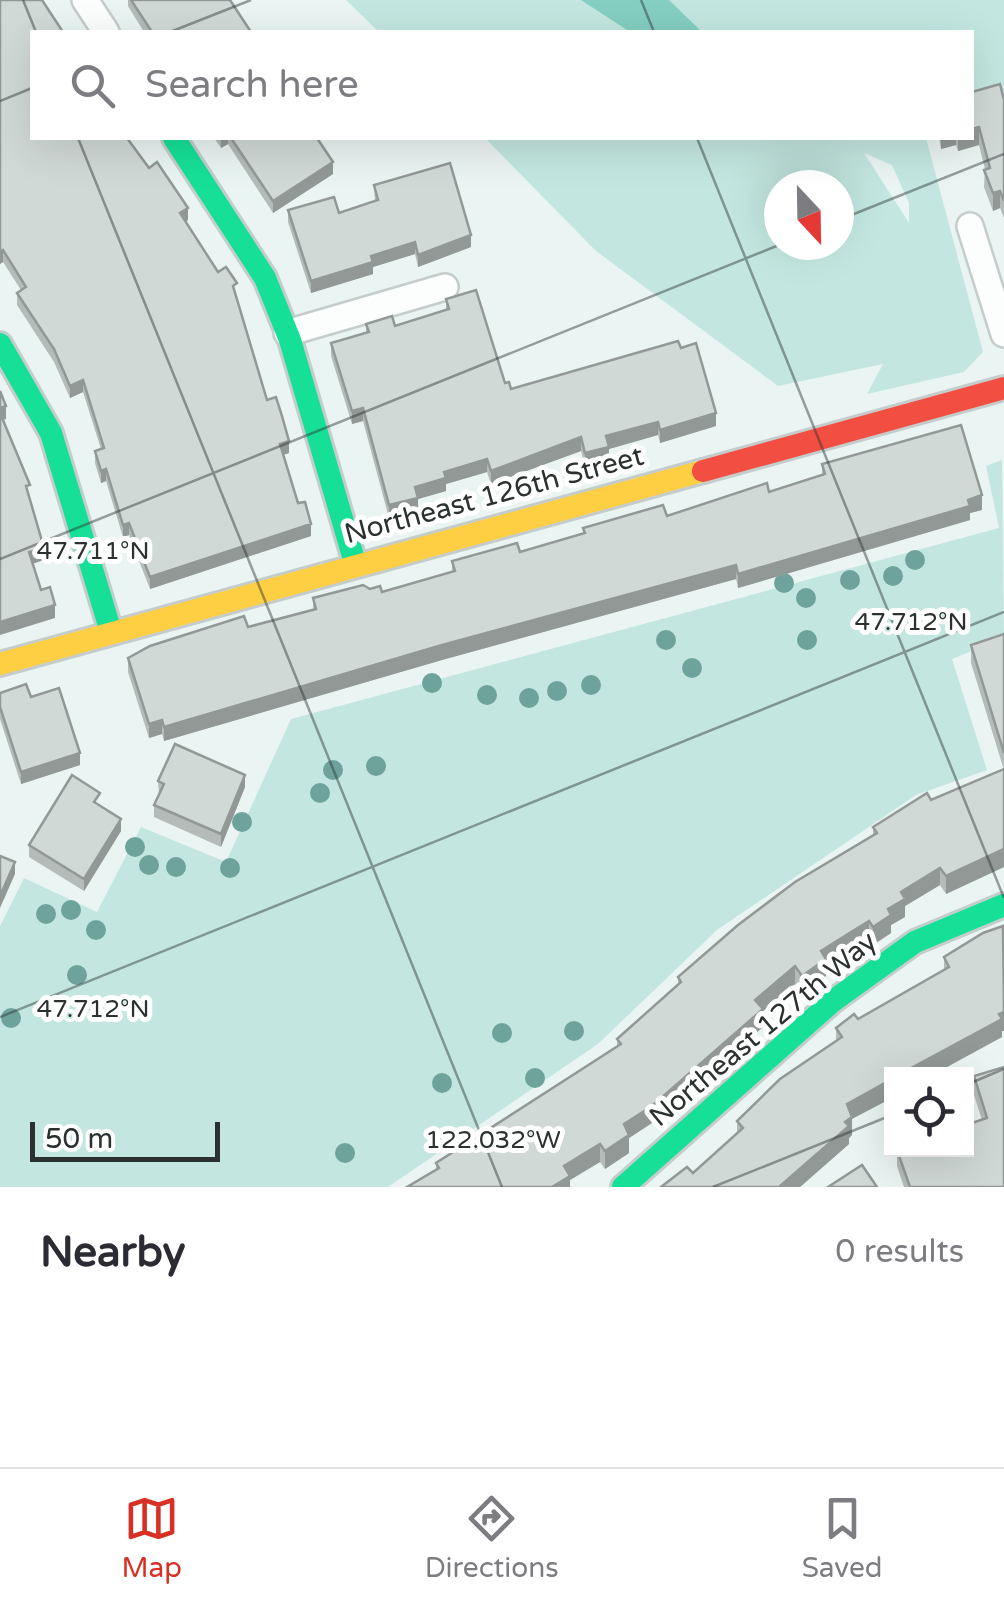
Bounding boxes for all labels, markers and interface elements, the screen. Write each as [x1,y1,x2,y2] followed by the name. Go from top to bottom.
[30,30,974,140] search box
[65,58,120,113] icon: search
[145,62,359,108] text: Search here
[764,170,854,260] north arrow
[341,439,648,551] street label: Northeast 126th Street
[36,536,150,566] text: 47.711°N
[854,607,968,637] text: 47.712°N
[643,924,883,1134] street label: Northeast 127th Way
[36,994,150,1024] text: 47.712°N
[884,1067,974,1157] map controls
[884,1067,974,1157] button: locate
[30,1117,220,1162] scale bar
[45,1122,113,1156] text: 50 m
[425,1125,561,1155] text: 122.032°W
[40,1227,185,1278] text: Nearby
[835,1233,964,1271] text: 0 results
[121,1491,182,1585] tab: Map
[425,1491,559,1585] tab: Directions
[802,1491,883,1585] tab: Saved

